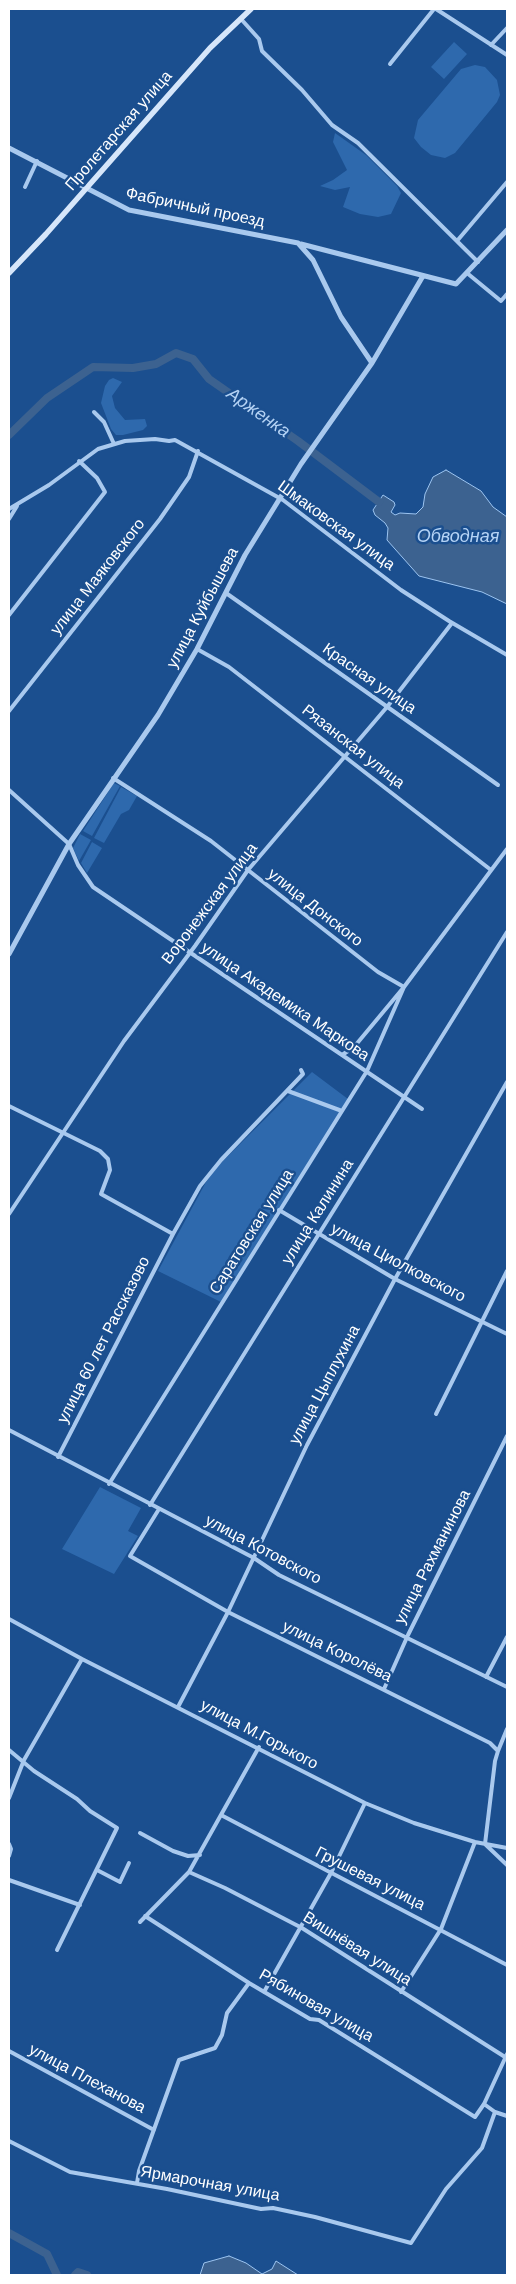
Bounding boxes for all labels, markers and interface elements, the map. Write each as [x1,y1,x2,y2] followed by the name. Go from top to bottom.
[62,67,176,195] street label: Пролетарская улица
[124,184,266,232] street label: Фабричный проезд
[222,383,294,443] water label: Арженка
[274,477,398,575] street label: Шмаковская улица
[47,515,149,639] street label: улица Маяковского
[417,526,499,548] water label: Обводная
[163,544,243,672] street label: улица Куйбышева
[318,640,420,718] street label: Красная улица
[298,701,408,793] street label: Рязанская улица
[158,840,262,968] street label: Воронежская улица
[264,865,366,951] street label: улица Донского
[197,938,373,1066] street label: улица Академика Маркова
[278,1156,358,1268] street label: улица Калинина
[206,1166,298,1298] street label: Саратовская улица
[327,1219,469,1307] street label: улица Циолковского
[54,1253,154,1427] street label: улица 60 лет Рассказово
[285,1322,365,1448] street label: улица Цыплухина
[391,1487,475,1627] street label: улица Рахманинова
[201,1511,325,1589] street label: улица Котовского
[279,1617,395,1687] street label: улица Королёва
[197,1696,321,1774] street label: улица М.Горького
[312,1843,428,1915] street label: Грушевая улица
[299,1908,415,1990] street label: Вишнёвая улица
[255,1965,377,2047] street label: Рябиновая улица
[25,2040,149,2118] street label: улица Плеханова
[139,2162,281,2206] street label: Ярмарочная улица

